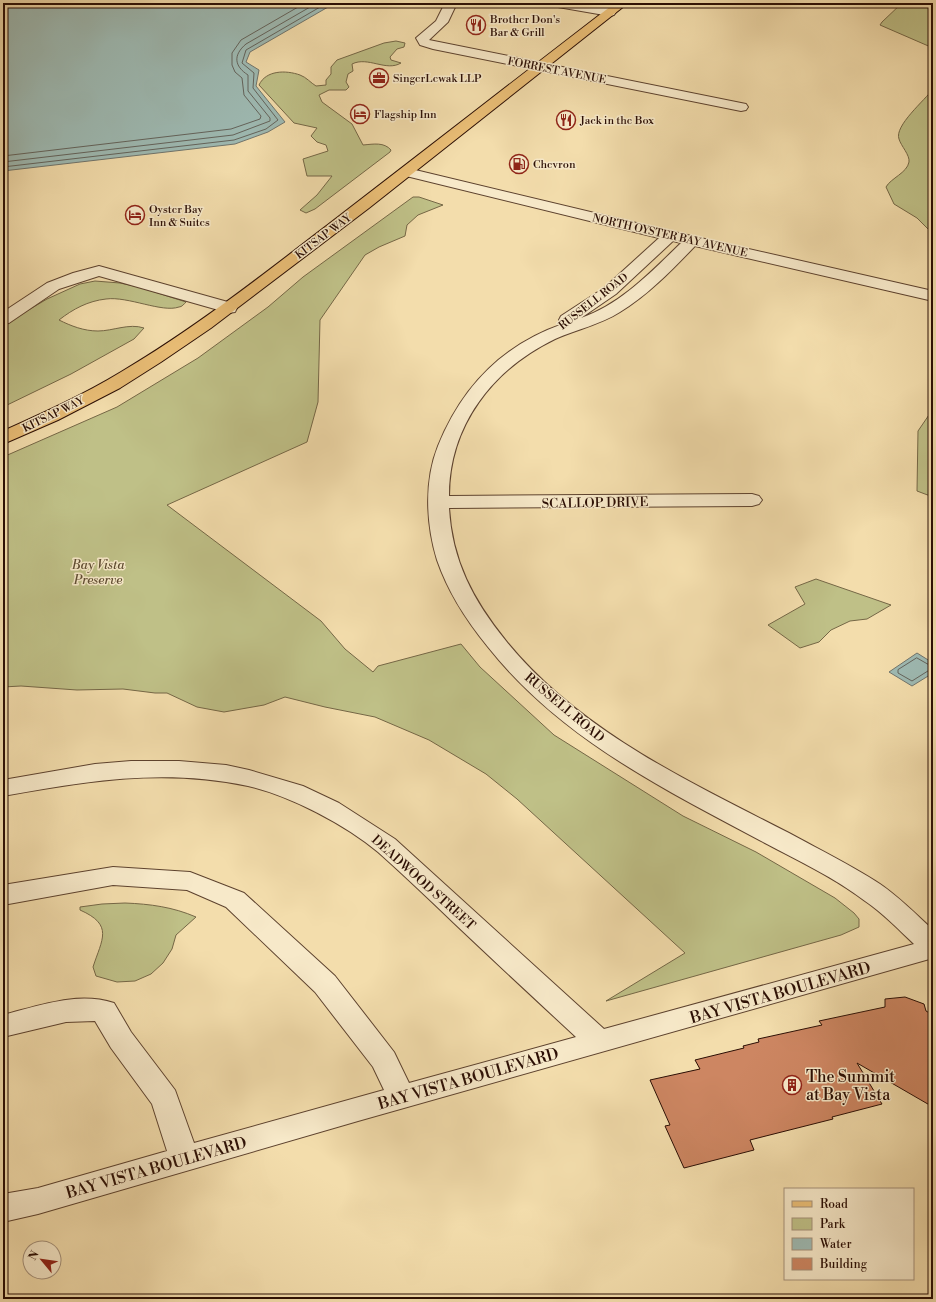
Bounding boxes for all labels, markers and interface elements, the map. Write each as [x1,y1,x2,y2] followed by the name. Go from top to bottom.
[489,13,560,40] place label: Brother Don's Bar & Grill
[465,14,487,36] restaurant icon: Brother Don's Bar & Grill
[506,55,608,88] street label: FORREST AVENUE
[368,67,390,89] office icon: SingerLewak LLP
[393,72,482,86] place label: SingerLewak LLP
[349,103,371,125] hotel icon: Flagship Inn
[374,108,437,122] place label: Flagship Inn
[555,109,577,131] restaurant icon: Jack in the Box
[579,114,654,128] place label: Jack in the Box
[508,153,530,175] fuel station icon: Chevron
[533,158,576,172] place label: Chevron
[149,203,210,230] place label: Oyster Bay Inn & Suites
[124,204,146,226] hotel icon: Oyster Bay Inn & Suites
[293,211,355,263] street label: KITSAP WAY
[591,211,749,261] street label: NORTH OYSTER BAY AVENUE
[556,270,631,333] street label: RUSSELL ROAD
[20,394,87,436] street label: KITSAP WAY
[541,494,649,512] street label: SCALLOP DRIVE
[71,557,125,588] park label: Bay Vista Preserve
[521,670,608,746] street label: RUSSELL ROAD
[368,832,479,934] street label: DEADWOOD STREET
[687,958,873,1029] street label: BAY VISTA BOULEVARD
[375,1044,561,1115] street label: BAY VISTA BOULEVARD
[806,1067,895,1105] place label: The Summit at Bay Vista
[781,1074,803,1096] building icon: The Summit at Bay Vista
[63,1133,249,1204] street label: BAY VISTA BOULEVARD
[784,1188,914,1280] legend
[820,1197,848,1212] text: Road
[820,1217,846,1232] text: Park
[819,1237,852,1252] text: Water
[22,1240,62,1280] north arrow
[26,1248,43,1263] text: N
[819,1257,868,1272] text: Building

